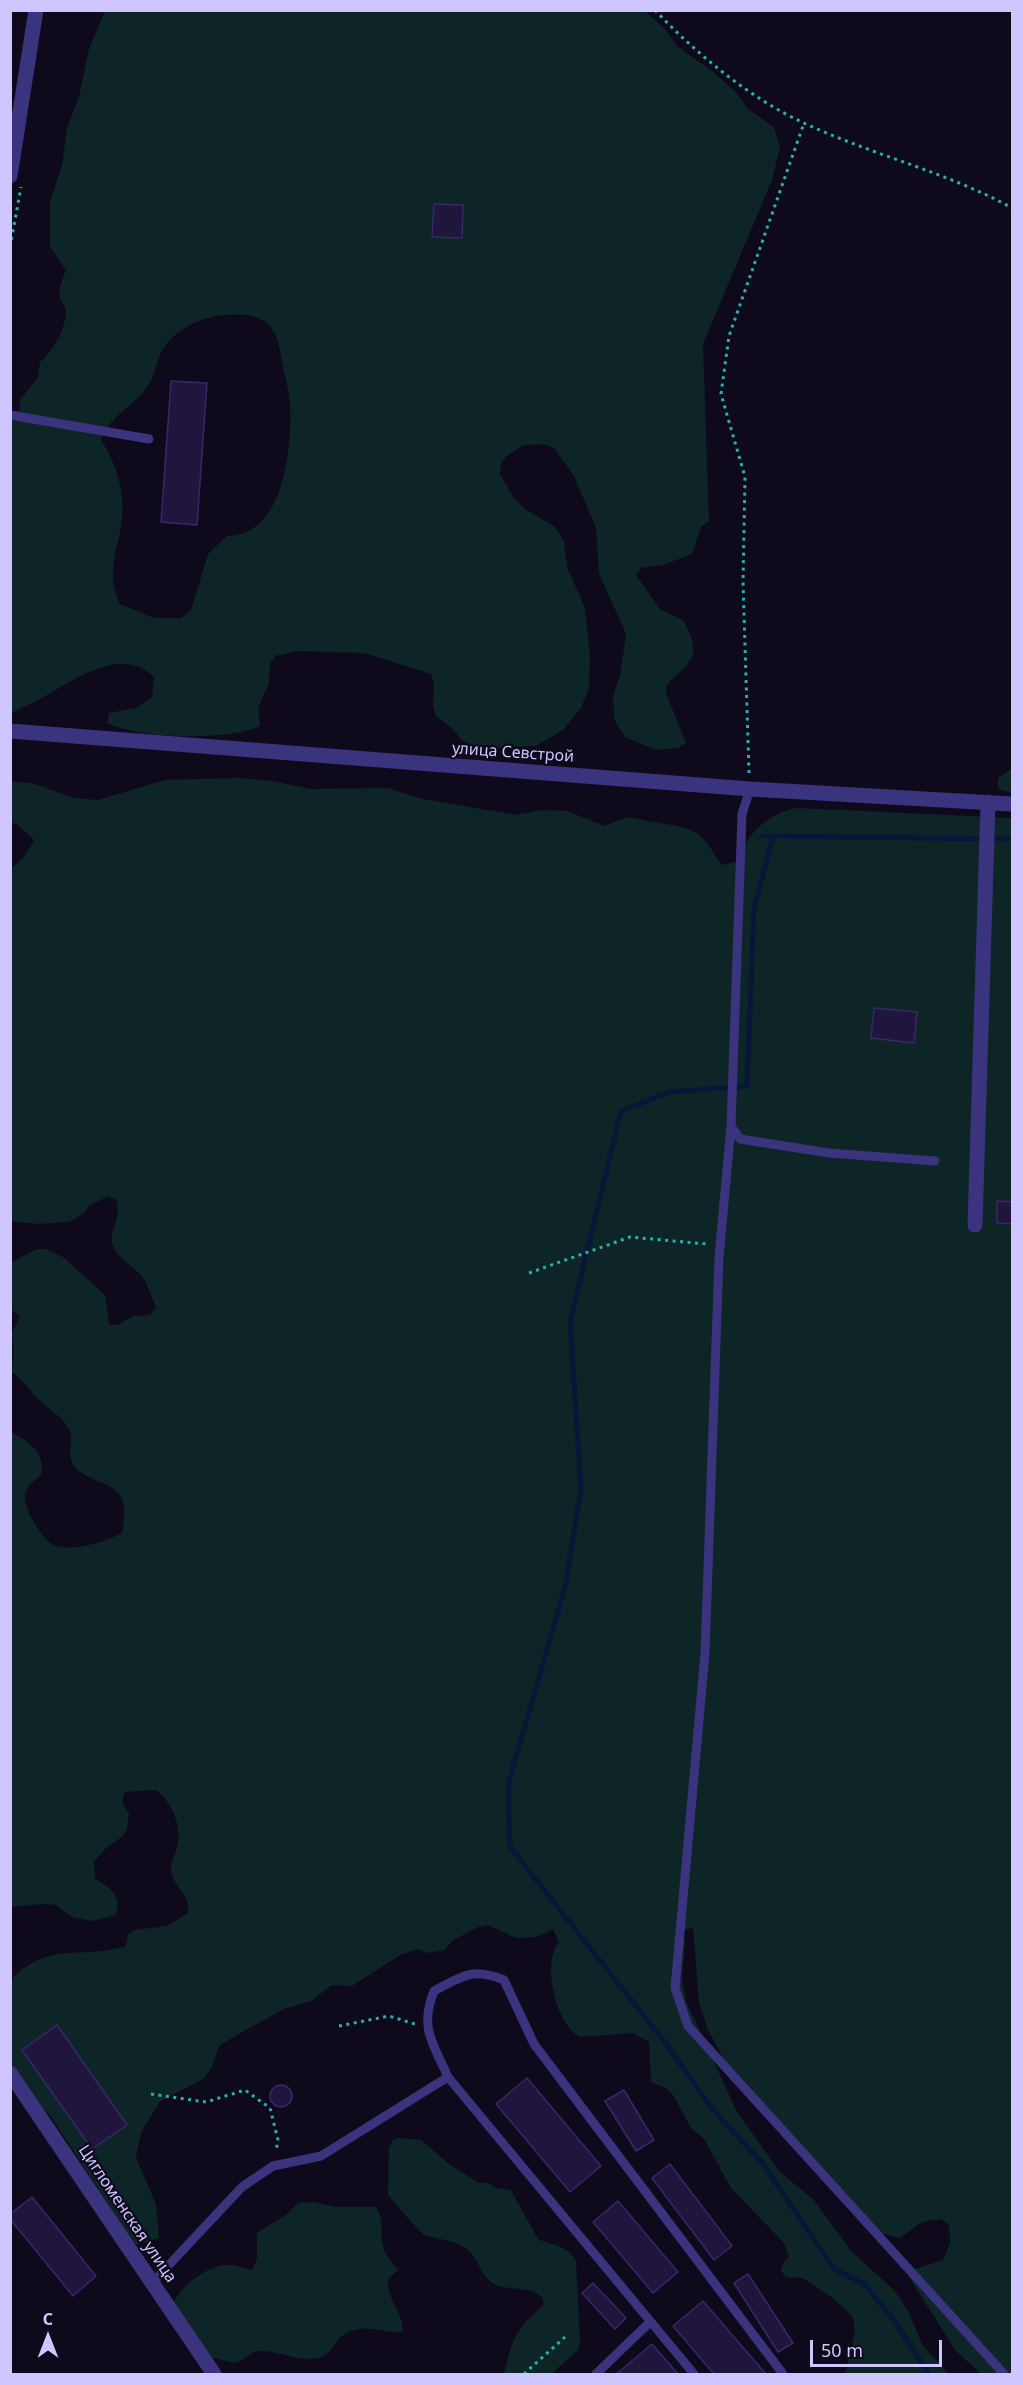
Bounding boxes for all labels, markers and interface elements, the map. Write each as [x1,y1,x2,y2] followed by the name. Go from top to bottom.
[451,739,575,767] street label: улица Севстрой
[74,2142,180,2286] street label: Цигломенская улица
[18,2307,78,2367] north arrow
[43,2308,53,2330] text: С
[813,2328,945,2366] scale bar
[821,2338,863,2362] text: 50 m

